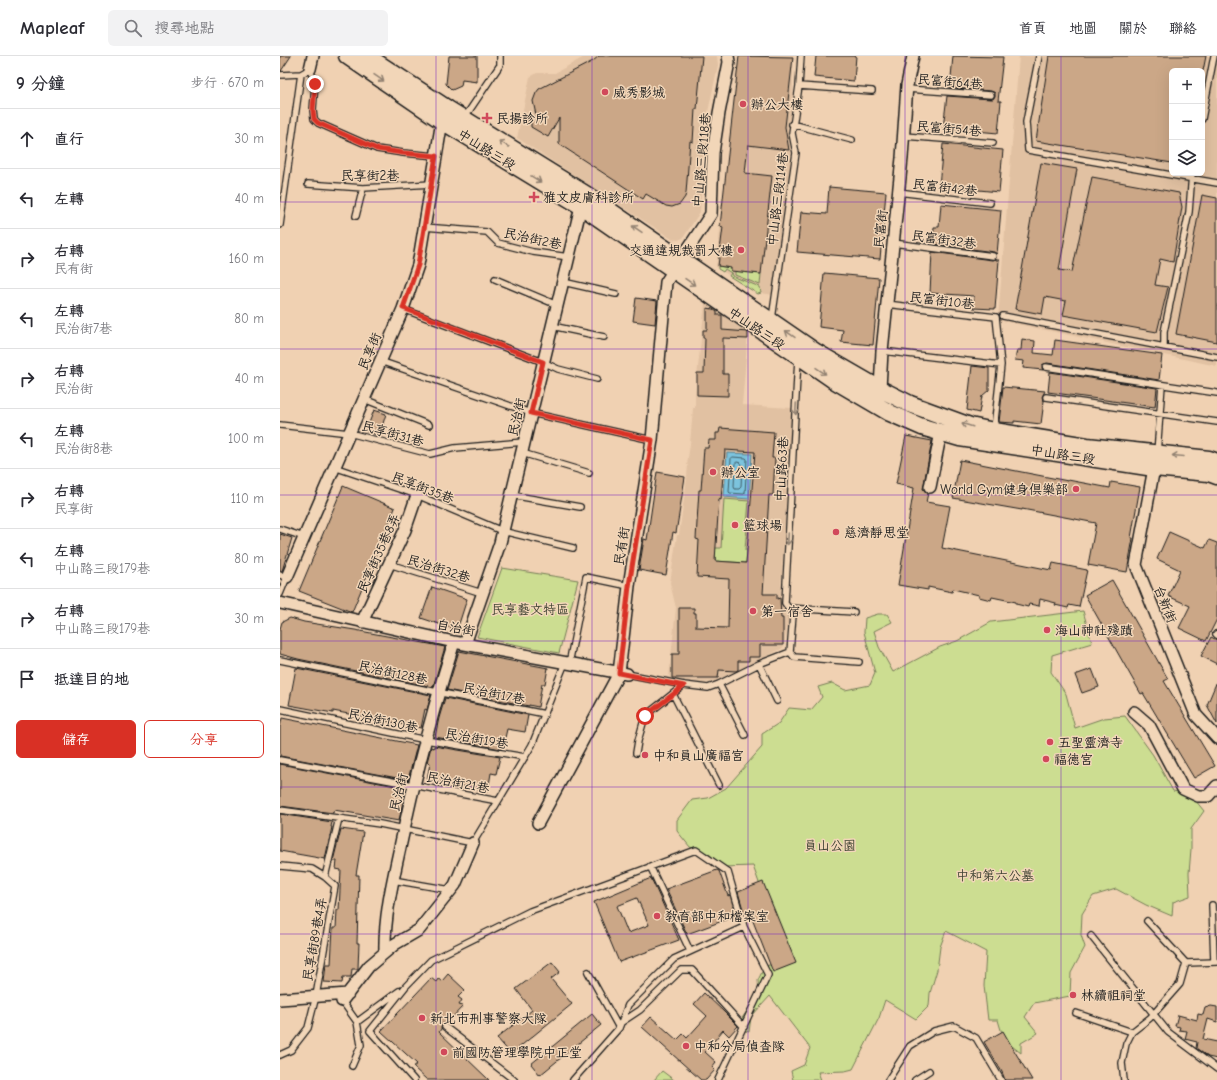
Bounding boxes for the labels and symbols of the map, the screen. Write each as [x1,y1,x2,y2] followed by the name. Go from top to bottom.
[917,71,983,92] street label: 民富街64巷
[374,74,385,82] one-way arrow
[306,75,324,93] route end
[613,85,665,100] place label: 威秀影城
[600,87,610,97] marker: 威秀影城
[751,97,803,112] place label: 辦公大樓
[738,99,748,109] marker: 辦公大樓
[496,111,548,126] place label: 民揚診所
[481,112,493,124] marker: 民揚診所
[690,112,713,208] street label: 中山路三段118巷
[916,118,982,139] street label: 民富街54巷
[455,126,518,173] street label: 中山路三段
[498,139,510,147] one-way arrow
[764,151,791,247] street label: 中山路三段114巷
[341,168,399,183] street label: 民享街2巷
[530,175,542,183] one-way arrow
[912,176,978,199] street label: 民富街42巷
[543,190,634,205] place label: 雅文皮膚科診所
[528,191,540,203] marker: 雅文皮膚科診所
[871,209,890,249] street label: 民富街
[503,225,563,252] street label: 民治街2巷
[632,225,643,233] one-way arrow
[911,228,977,251] street label: 民富街32巷
[629,243,733,258] place label: 交通違規裁罰大樓
[736,245,746,255] marker: 交通違規裁罰大樓
[685,278,696,286] one-way arrow
[909,289,975,312] street label: 民富街10巷
[726,304,788,353] street label: 中山路三段
[355,330,384,372] street label: 民享街
[785,330,796,338] one-way arrow
[815,367,826,375] one-way arrow
[505,396,528,438] street label: 民治街
[792,402,799,415] one-way arrow
[360,418,426,449] street label: 民享街31巷
[961,421,974,428] one-way arrow
[772,436,791,502] street label: 中山路63巷
[1030,442,1096,467] street label: 中山路三段
[1172,453,1185,460] one-way arrow
[721,465,760,480] place label: 辦公室
[708,467,718,477] marker: 辦公室
[389,469,456,506] street label: 民享街35巷
[940,482,1068,497] place label: World Gym健身俱樂部
[1071,484,1081,494] marker: World Gym健身俱樂部
[354,511,403,595] street label: 民享街35巷8弄
[743,518,782,533] place label: 籃球場
[730,520,740,530] marker: 籃球場
[844,525,909,540] place label: 慈濟靜思堂
[611,526,632,567] street label: 民有街
[831,527,841,537] marker: 慈濟靜思堂
[785,532,792,545] one-way arrow
[405,552,472,585] street label: 民治街32巷
[1151,583,1180,625] street label: 台新街
[491,602,569,617] park label: 民享藝文特區
[761,604,813,619] place label: 第一宿舍
[748,606,758,616] marker: 第一宿舍
[435,616,476,639] street label: 自治街
[1055,623,1133,638] place label: 海山神社殘蹟
[1042,625,1052,635] marker: 海山神社殘蹟
[357,658,429,687] street label: 民治街128巷
[461,680,526,707] street label: 民治街17巷
[346,706,420,735] street label: 民治街130巷
[636,707,654,725] route start
[444,726,510,751] street label: 民治街19巷
[1058,735,1123,750] place label: 五聖靈濟寺
[1045,737,1055,747] marker: 五聖靈濟寺
[653,748,744,763] place label: 中和員山廣福宮
[640,750,650,760] marker: 中和員山廣福宮
[1054,752,1093,767] place label: 福德宮
[1041,754,1051,764] marker: 福德宮
[425,769,491,796] street label: 民治街21巷
[386,771,410,813] street label: 民治街
[804,838,856,853] park label: 員山公園
[956,868,1034,883] park label: 中和第六公墓
[300,896,329,982] street label: 民享街89巷4弄
[665,909,769,924] place label: 教育部中和檔案室
[652,911,662,921] marker: 教育部中和檔案室
[1081,988,1146,1003] place label: 林續祖祠堂
[1068,990,1078,1000] marker: 林續祖祠堂
[430,1011,547,1026] place label: 新北市刑事警察大隊
[417,1013,427,1023] marker: 新北市刑事警察大隊
[694,1039,785,1054] place label: 中和分局偵查隊
[681,1041,691,1051] marker: 中和分局偵查隊
[452,1045,582,1060] place label: 前國防管理學院中正堂
[439,1047,449,1057] marker: 前國防管理學院中正堂

